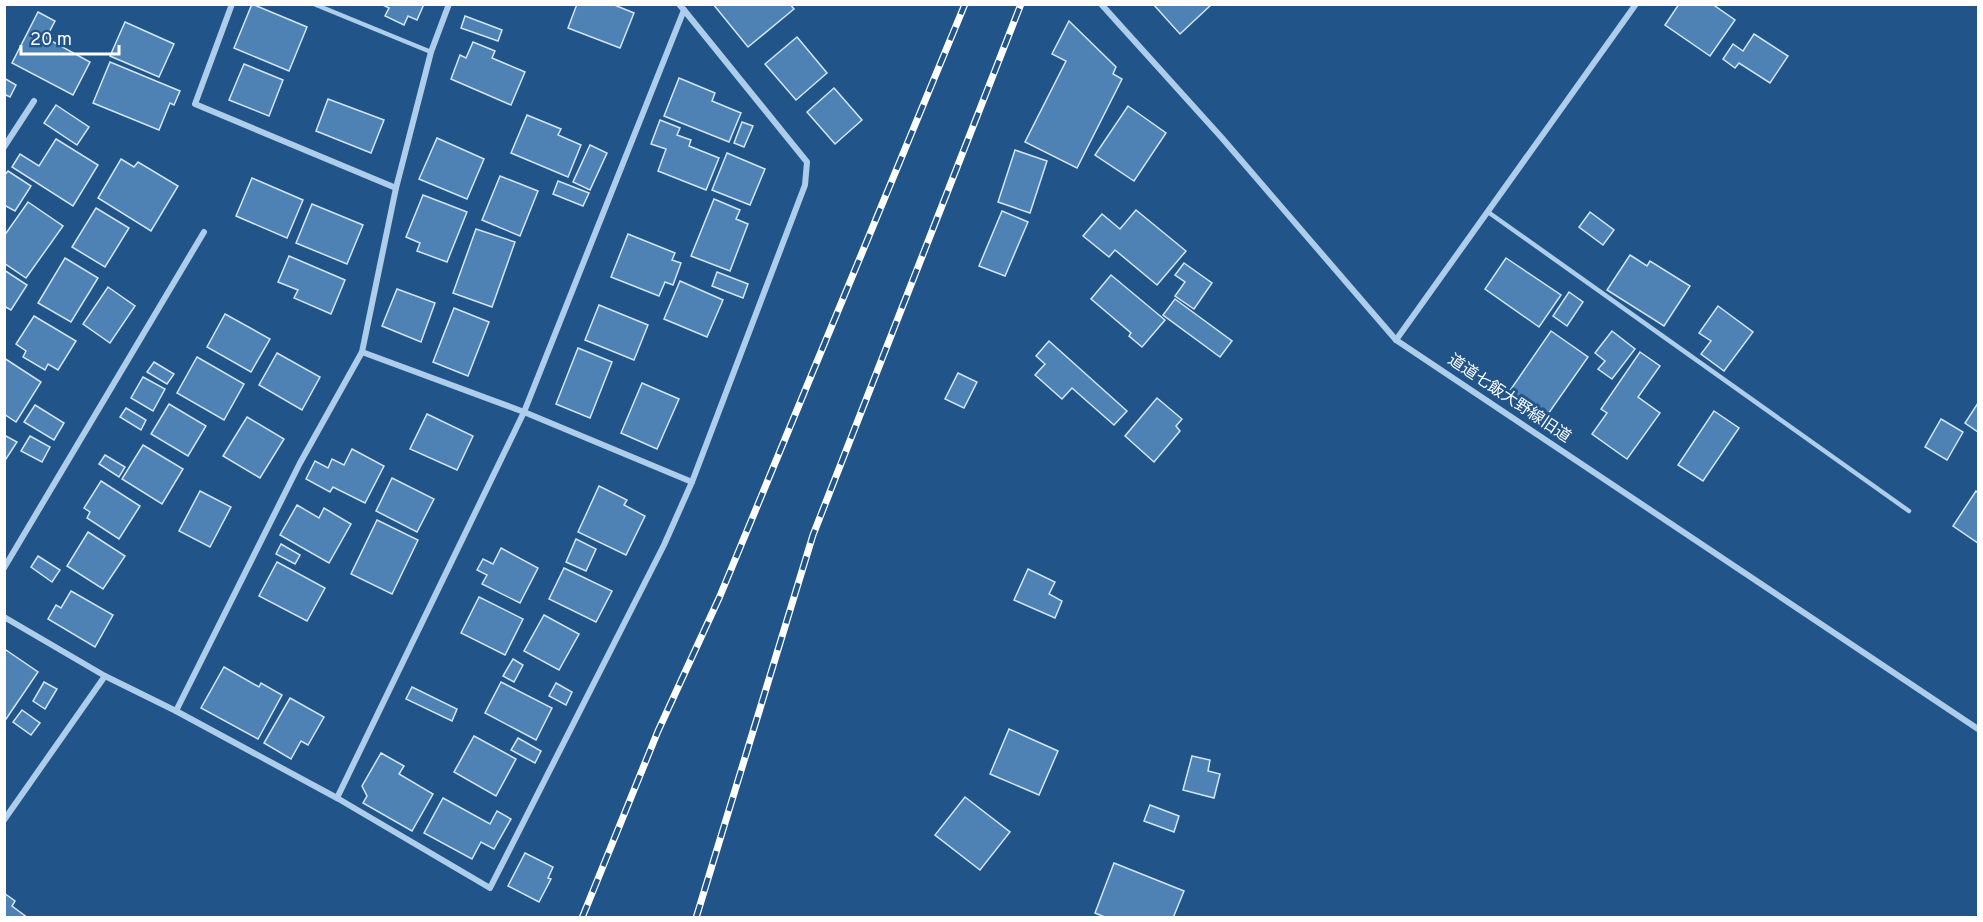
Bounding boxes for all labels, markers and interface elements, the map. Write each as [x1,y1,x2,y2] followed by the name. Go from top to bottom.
[21,18,118,56] scale bar
[30,29,72,52] text: 20 m
[1444,350,1574,448] street label: 道道七飯大野線旧道

